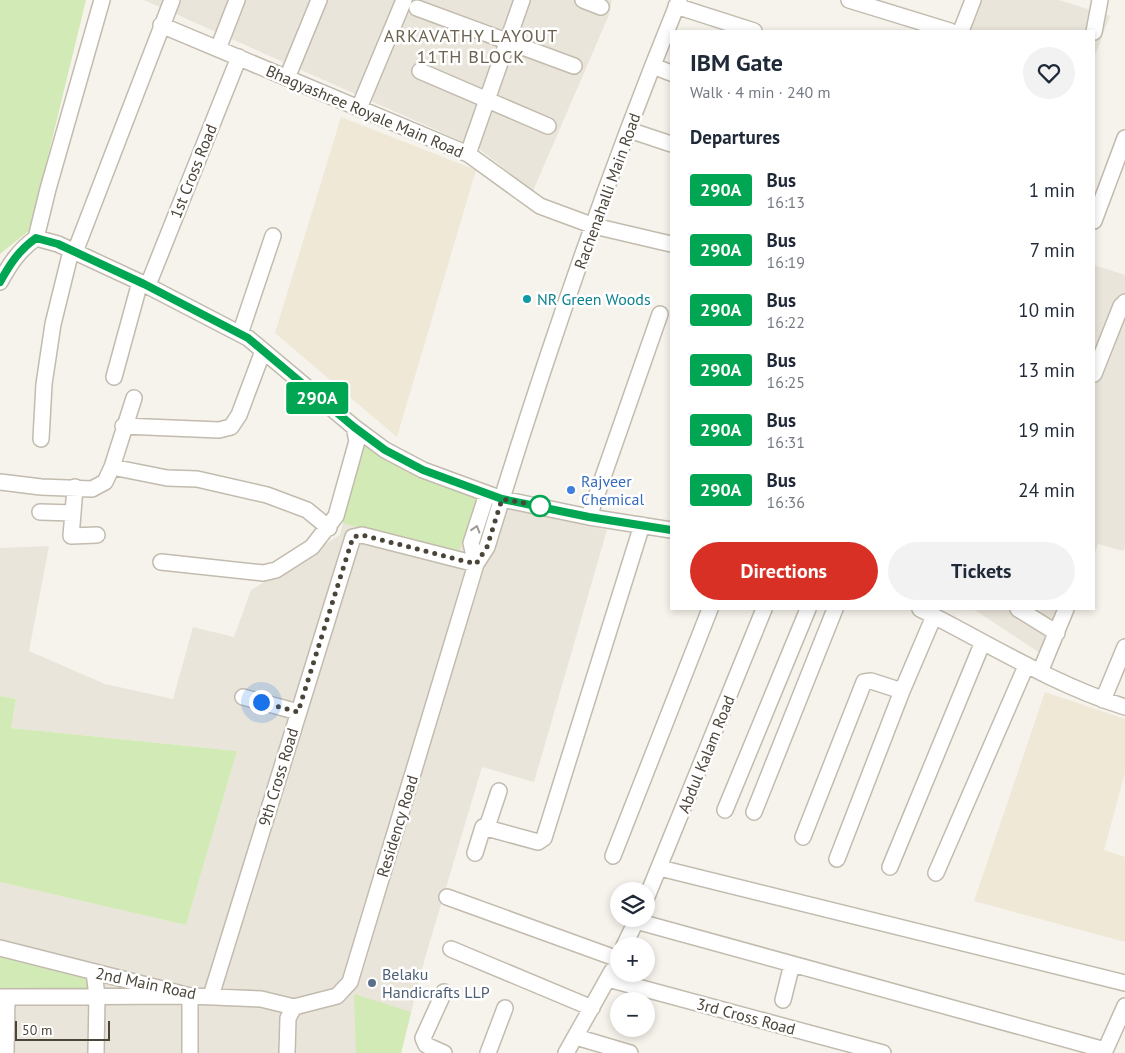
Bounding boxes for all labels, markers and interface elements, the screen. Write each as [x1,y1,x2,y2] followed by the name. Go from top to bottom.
[384,24,558,68] district label: ARKAVATHY LAYOUT 11TH BLOCK
[690,47,783,78] text: IBM Gate
[1023,47,1075,99] button: heart
[263,60,467,162] street label: Bhagyashree Royale Main Road
[690,82,830,102] text: Walk · 4 min · 240 m
[569,110,645,272] street label: Rachenahalli Main Road
[165,121,221,221] street label: 1st Cross Road
[690,125,780,149] text: Departures
[767,168,796,192] text: Bus
[700,178,742,201] text: 290A
[1029,178,1075,202] text: 1 min
[767,192,805,212] text: 16:13
[767,228,796,252] text: Bus
[700,238,742,261] text: 290A
[1030,238,1075,262] text: 7 min
[767,252,805,272] text: 16:19
[767,288,796,312] text: Bus
[537,289,651,309] place label: NR Green Woods
[521,293,533,305] marker: NR Green Woods
[700,298,742,321] text: 290A
[1018,298,1075,322] text: 10 min
[767,312,805,332] text: 16:22
[767,348,796,372] text: Bus
[700,358,742,381] text: 290A
[1018,358,1075,382] text: 13 min
[767,372,805,392] text: 16:25
[282,382,352,414] line badge: 290A
[296,386,338,409] text: 290A
[767,408,796,432] text: Bus
[700,418,742,441] text: 290A
[1018,418,1075,442] text: 19 min
[767,432,805,452] text: 16:31
[767,468,796,492] text: Bus
[581,471,644,509] place label: Rajveer Chemical
[700,478,742,501] text: 290A
[1018,478,1075,502] text: 24 min
[565,484,577,496] marker: Rajveer Chemical
[767,492,805,512] text: 16:36
[529,495,551,517] unlabelled marker
[470,525,480,533] one-way arrow
[690,542,878,600] button: Directions
[888,542,1075,600] button: Tickets
[249,690,274,715] your location
[673,692,739,816] street label: Abdul Kalam Road
[254,725,302,829] street label: 9th Cross Road
[372,773,422,879] street label: Residency Road
[610,882,655,1037] map controls
[610,882,655,927] button: layers
[610,937,655,982] button: +
[94,963,198,1003] street label: 2nd Main Road
[382,964,490,1002] place label: Belaku Handicrafts LLP
[366,977,378,989] marker: Belaku Handicrafts LLP
[610,992,655,1037] button: −
[694,993,798,1039] street label: 3rd Cross Road
[15,1018,110,1041] scale bar
[22,1021,52,1039] text: 50 m

